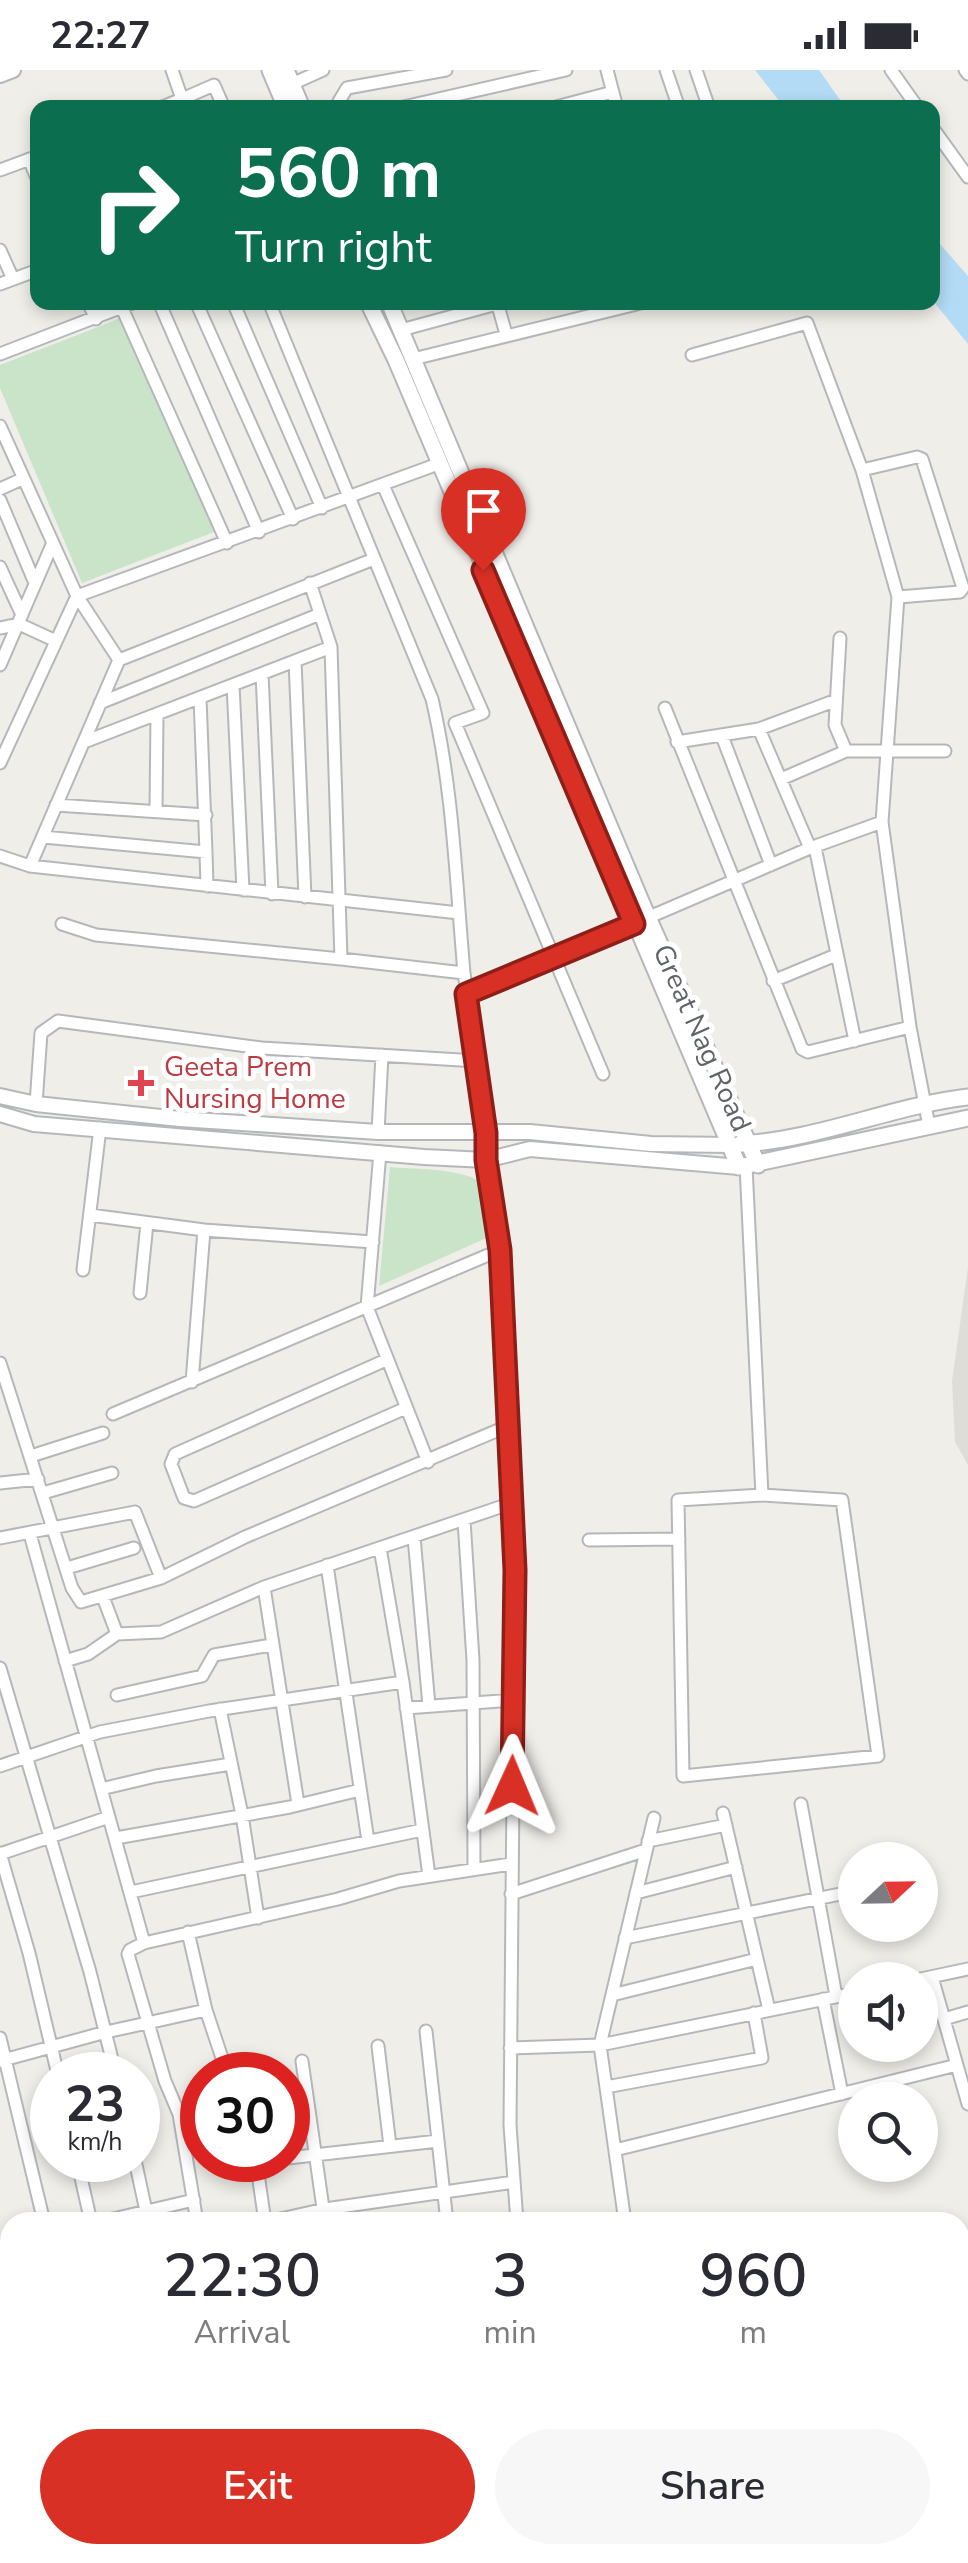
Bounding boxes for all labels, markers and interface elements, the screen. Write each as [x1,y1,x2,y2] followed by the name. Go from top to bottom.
[50,10,151,61] text: 22:27
[235,126,441,222] text: 560 m
[70,140,200,270] icon: right
[235,217,432,278] text: Turn right
[441,468,526,571] pin
[456,483,511,538] icon: arrive
[644,938,760,1138] street label: Great Nag Road
[164,1048,346,1118] place label: Geeta Prem Nursing Home
[128,1070,154,1096] marker: Geeta Prem Nursing Home
[460,1734,564,1838] position arrow
[838,1842,938,1942] north arrow
[838,1842,938,2182] map controls
[838,1962,938,2062] button: sound
[180,2052,310,2182] speed limit sign: 30
[65,2070,125,2139] text: 23
[838,2082,938,2182] button: search
[67,2125,123,2159] text: km/h
[163,2235,321,2317] text: 22:30
[492,2235,528,2317] text: 3
[699,2235,807,2317] text: 960
[194,2311,290,2354] text: Arrival
[484,2311,537,2354] text: min
[740,2311,767,2354] text: m
[40,2429,475,2544] button: Exit
[495,2429,930,2544] button: Share

